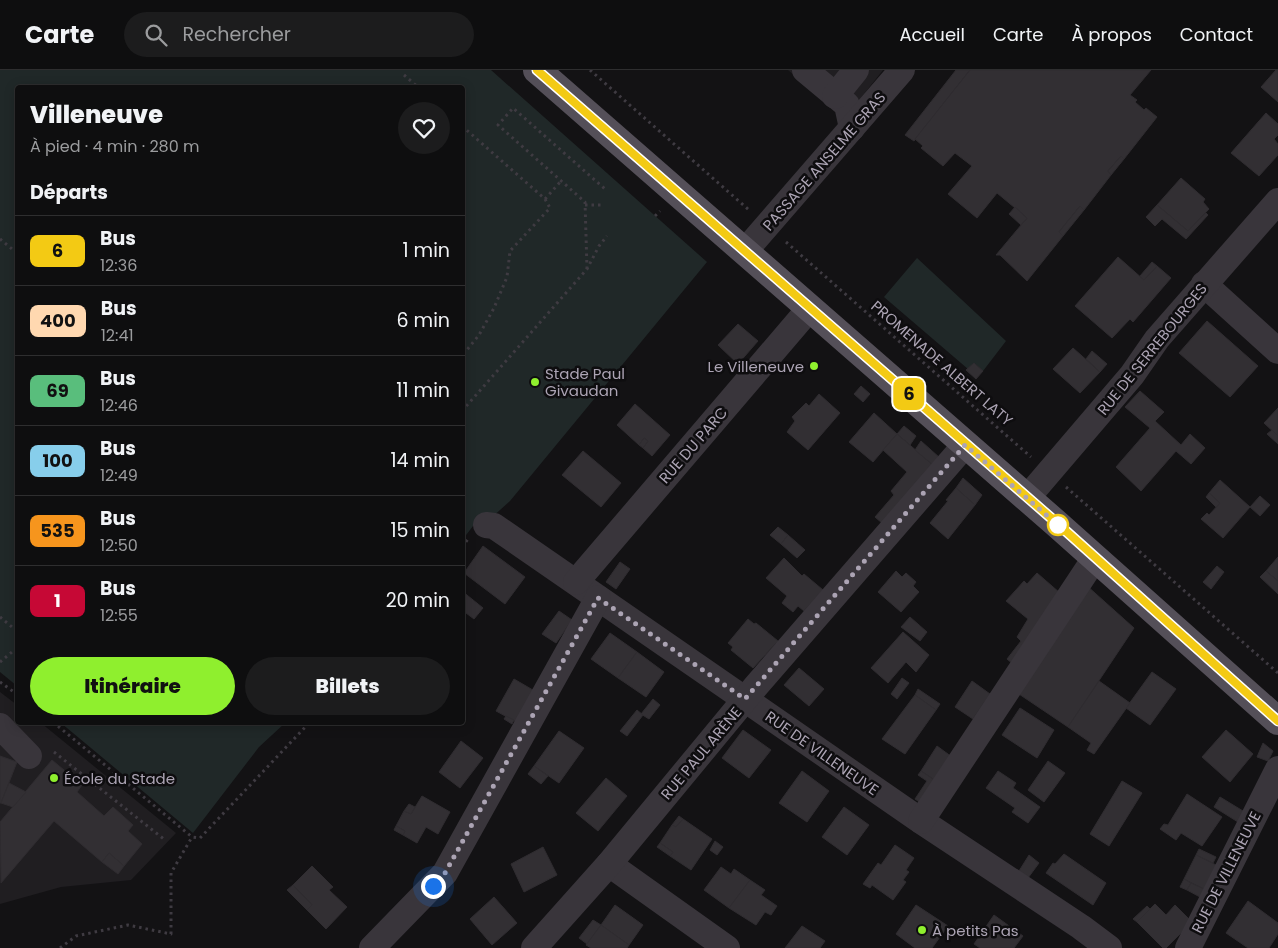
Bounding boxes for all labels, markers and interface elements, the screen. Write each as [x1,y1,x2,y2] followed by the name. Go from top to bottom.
[124,12,474,57] search box
[25,18,94,51] text: Carte
[142,21,170,49] icon: search
[182,21,291,48] text: Rechercher
[899,22,965,47] text: Accueil
[993,22,1043,47] text: Carte
[1071,22,1152,47] text: À propos
[1180,22,1253,47] text: Contact
[758,87,890,235] street label: PASSAGE ANSELME GRAS
[30,98,163,131] text: Villeneuve
[398,102,450,154] button: heart
[30,135,200,158] text: À pied · 4 min · 280 m
[30,179,108,206] text: Départs
[100,225,136,252] text: Bus
[402,237,450,264] text: 1 min
[52,238,63,263] text: 6
[100,254,137,277] text: 12:36
[1092,279,1212,419] street label: RUE DE SERREBOURGES
[101,295,137,322] text: Bus
[867,296,1018,431] street label: PROMENADE ALBERT LATY
[396,307,450,334] text: 6 min
[40,308,76,333] text: 400
[101,324,134,347] text: 12:41
[707,356,804,377] place label: Le Villeneuve
[808,360,820,372] marker: Le Villeneuve
[545,363,625,401] place label: Stade Paul Givaudan
[100,365,136,392] text: Bus
[529,376,541,388] marker: Stade Paul Givaudan
[396,377,450,404] text: 11 min
[46,378,69,403] text: 69
[893,378,925,410] line badge: 6
[903,381,915,406] text: 6
[100,394,138,417] text: 12:46
[654,402,732,488] street label: RUE DU PARC
[100,435,136,462] text: Bus
[390,447,450,474] text: 14 min
[42,448,73,473] text: 100
[100,464,138,487] text: 12:49
[100,505,136,532] text: Bus
[1047,514,1069,536] unlabelled marker
[391,517,450,544] text: 15 min
[40,518,75,543] text: 535
[100,534,138,557] text: 12:50
[100,575,136,602] text: Bus
[386,587,450,614] text: 20 min
[54,588,61,613] text: 1
[100,604,138,627] text: 12:55
[30,657,235,715] button: Itinéraire
[245,657,450,715] button: Billets
[656,702,746,804] street label: RUE PAUL ARÈNE
[761,706,883,800] street label: RUE DE VILLENEUVE
[64,768,175,789] place label: École du Stade
[48,772,60,784] marker: École du Stade
[1186,808,1266,936] street label: RUE DE VILLENEUVE
[421,874,446,899] your location
[932,920,1019,941] place label: À petits Pas
[916,924,928,936] marker: À petits Pas

